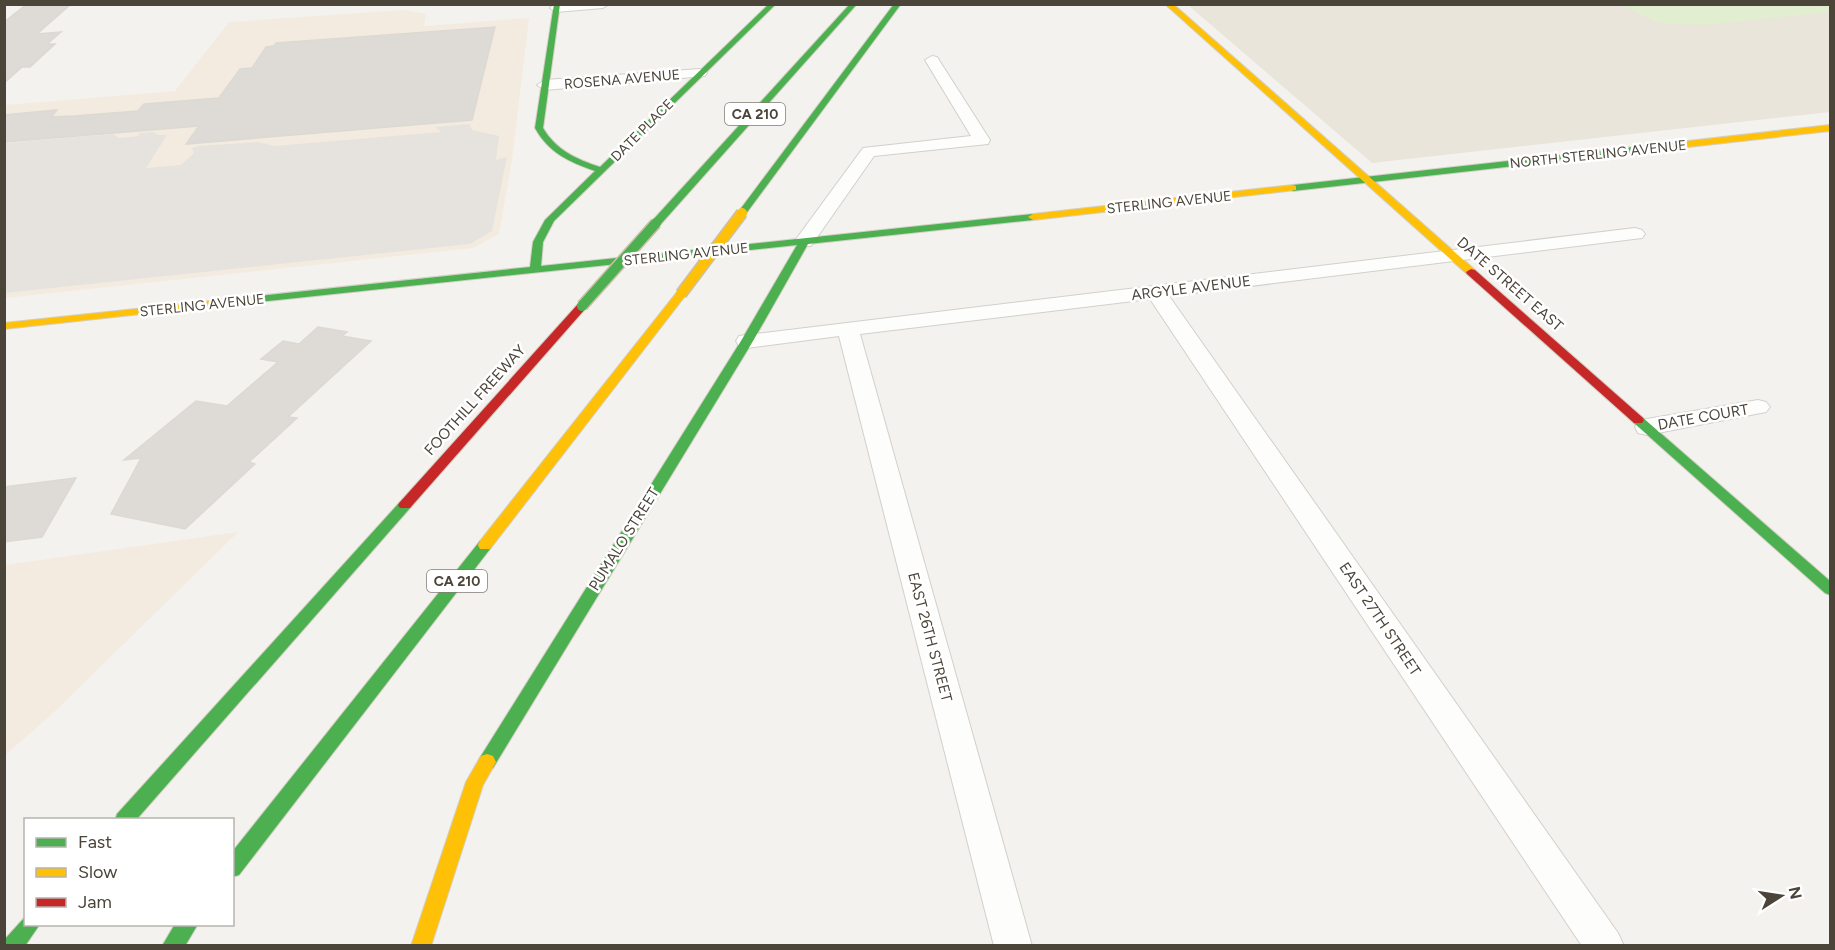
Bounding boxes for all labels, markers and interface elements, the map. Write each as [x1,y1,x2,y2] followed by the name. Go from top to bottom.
[563,66,681,93] street label: ROSENA AVENUE
[608,96,677,165] street label: DATE PLACE
[725,103,785,125] road number: CA 210
[1509,137,1687,172] street label: NORTH STERLING AVENUE
[1106,187,1232,217] street label: STERLING AVENUE
[1453,233,1567,335] street label: DATE STREET EAST
[623,239,749,269] street label: STERLING AVENUE
[1130,272,1252,304] street label: ARGYLE AVENUE
[139,290,265,320] street label: STERLING AVENUE
[421,341,529,459] street label: FOOTHILL FREEWAY
[1656,400,1750,434] street label: DATE COURT
[585,484,663,594] street label: PUMALO STREET
[1335,559,1425,680] street label: EAST 27TH STREET
[427,570,487,592] road number: CA 210
[904,570,956,704] street label: EAST 26TH STREET
[24,818,234,926] legend
[78,831,112,853] text: Fast
[78,861,117,883] text: Slow
[1751,866,1811,926] north arrow
[1785,885,1806,901] text: N
[78,891,112,913] text: Jam

